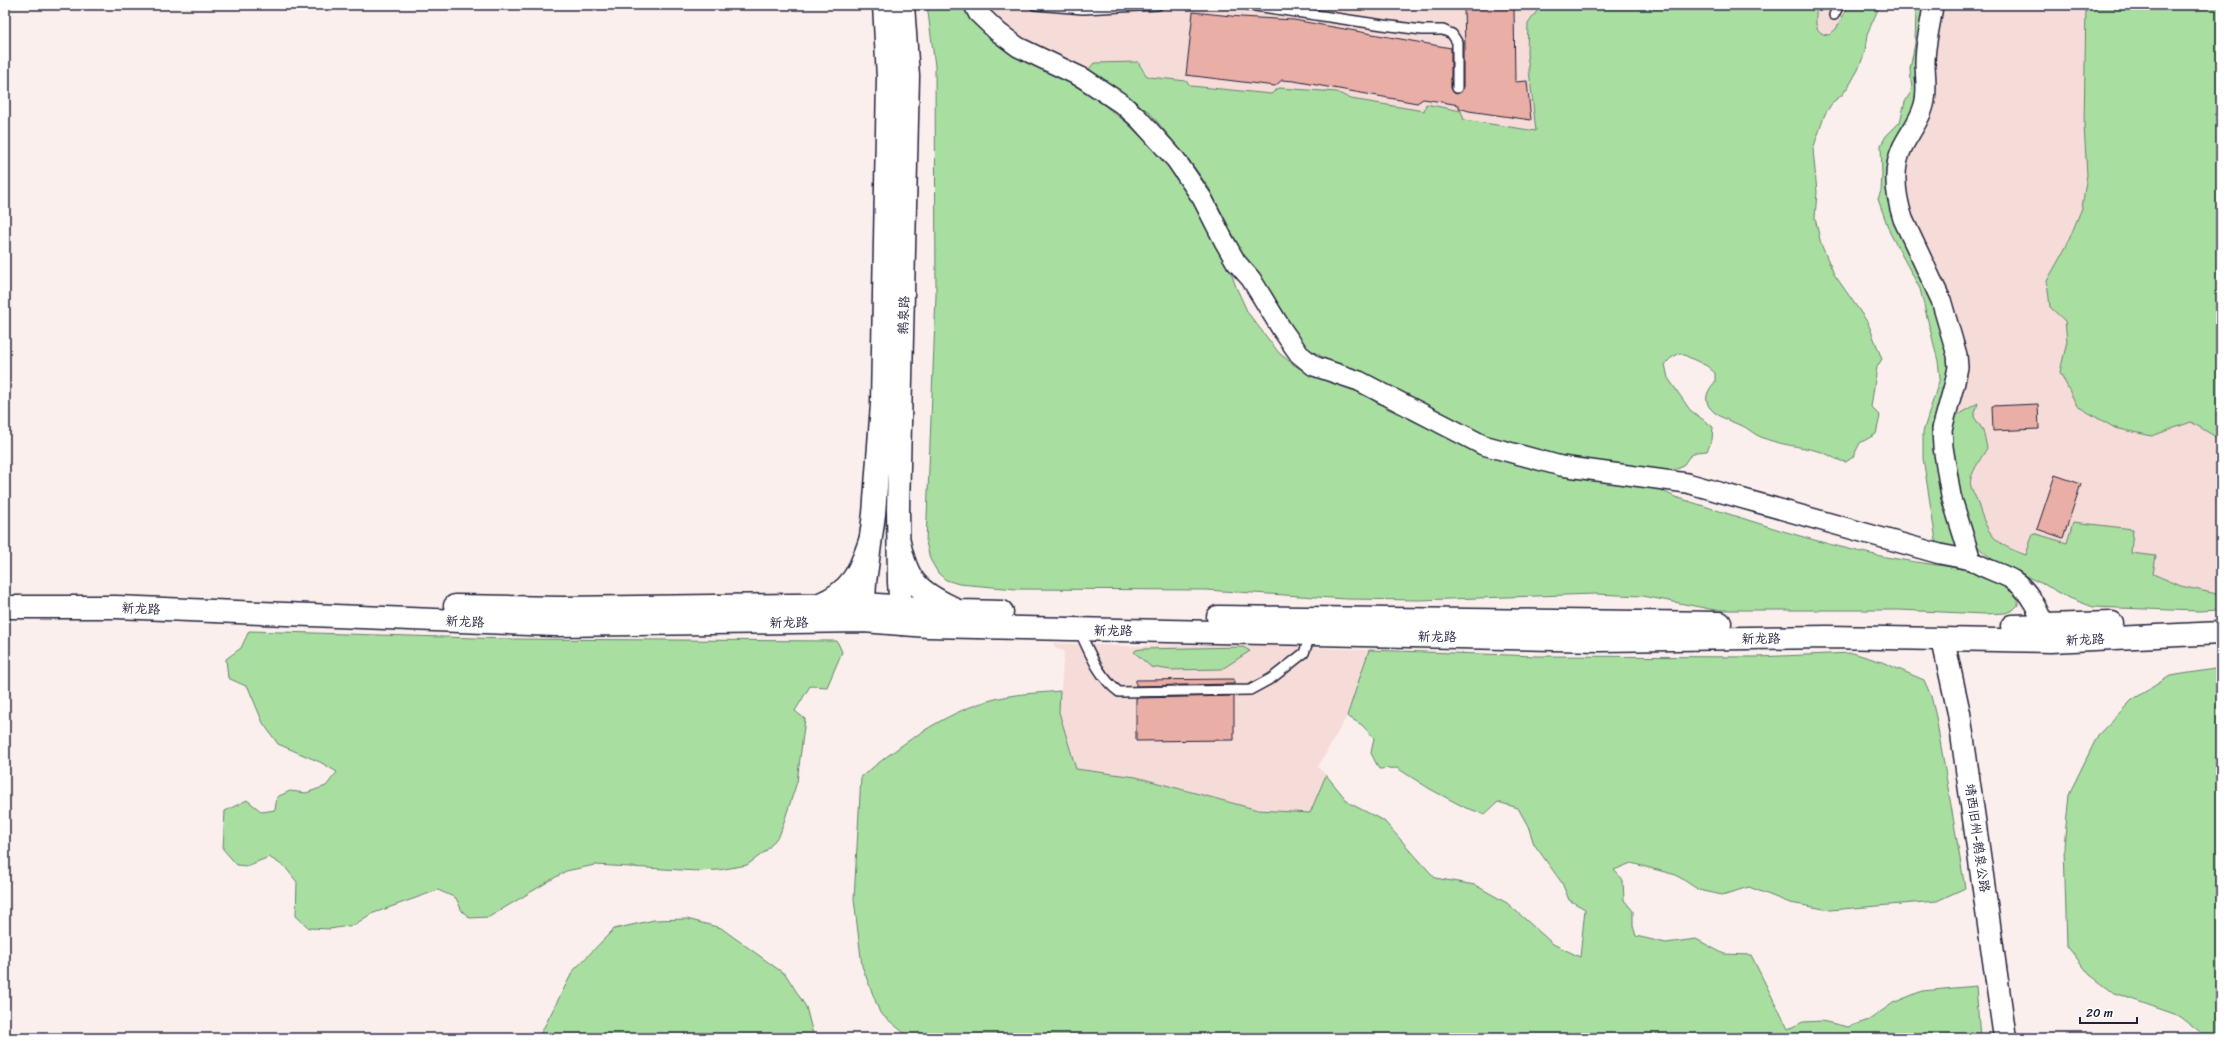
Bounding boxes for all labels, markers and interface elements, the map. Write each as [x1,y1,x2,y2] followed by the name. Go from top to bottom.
[891,295,916,335] street label: 鹅泉路
[121,596,161,621] street label: 新龙路
[445,609,485,634] street label: 新龙路
[769,611,809,634] street label: 新龙路
[1093,619,1133,642] street label: 新龙路
[1417,625,1457,648] street label: 新龙路
[1741,627,1781,650] street label: 新龙路
[2065,627,2105,652] street label: 新龙路
[1958,782,1997,894] street label: 靖西旧州-鹅泉公路
[2080,999,2137,1025] scale bar
[2086,1002,2113,1024] text: 20 m

